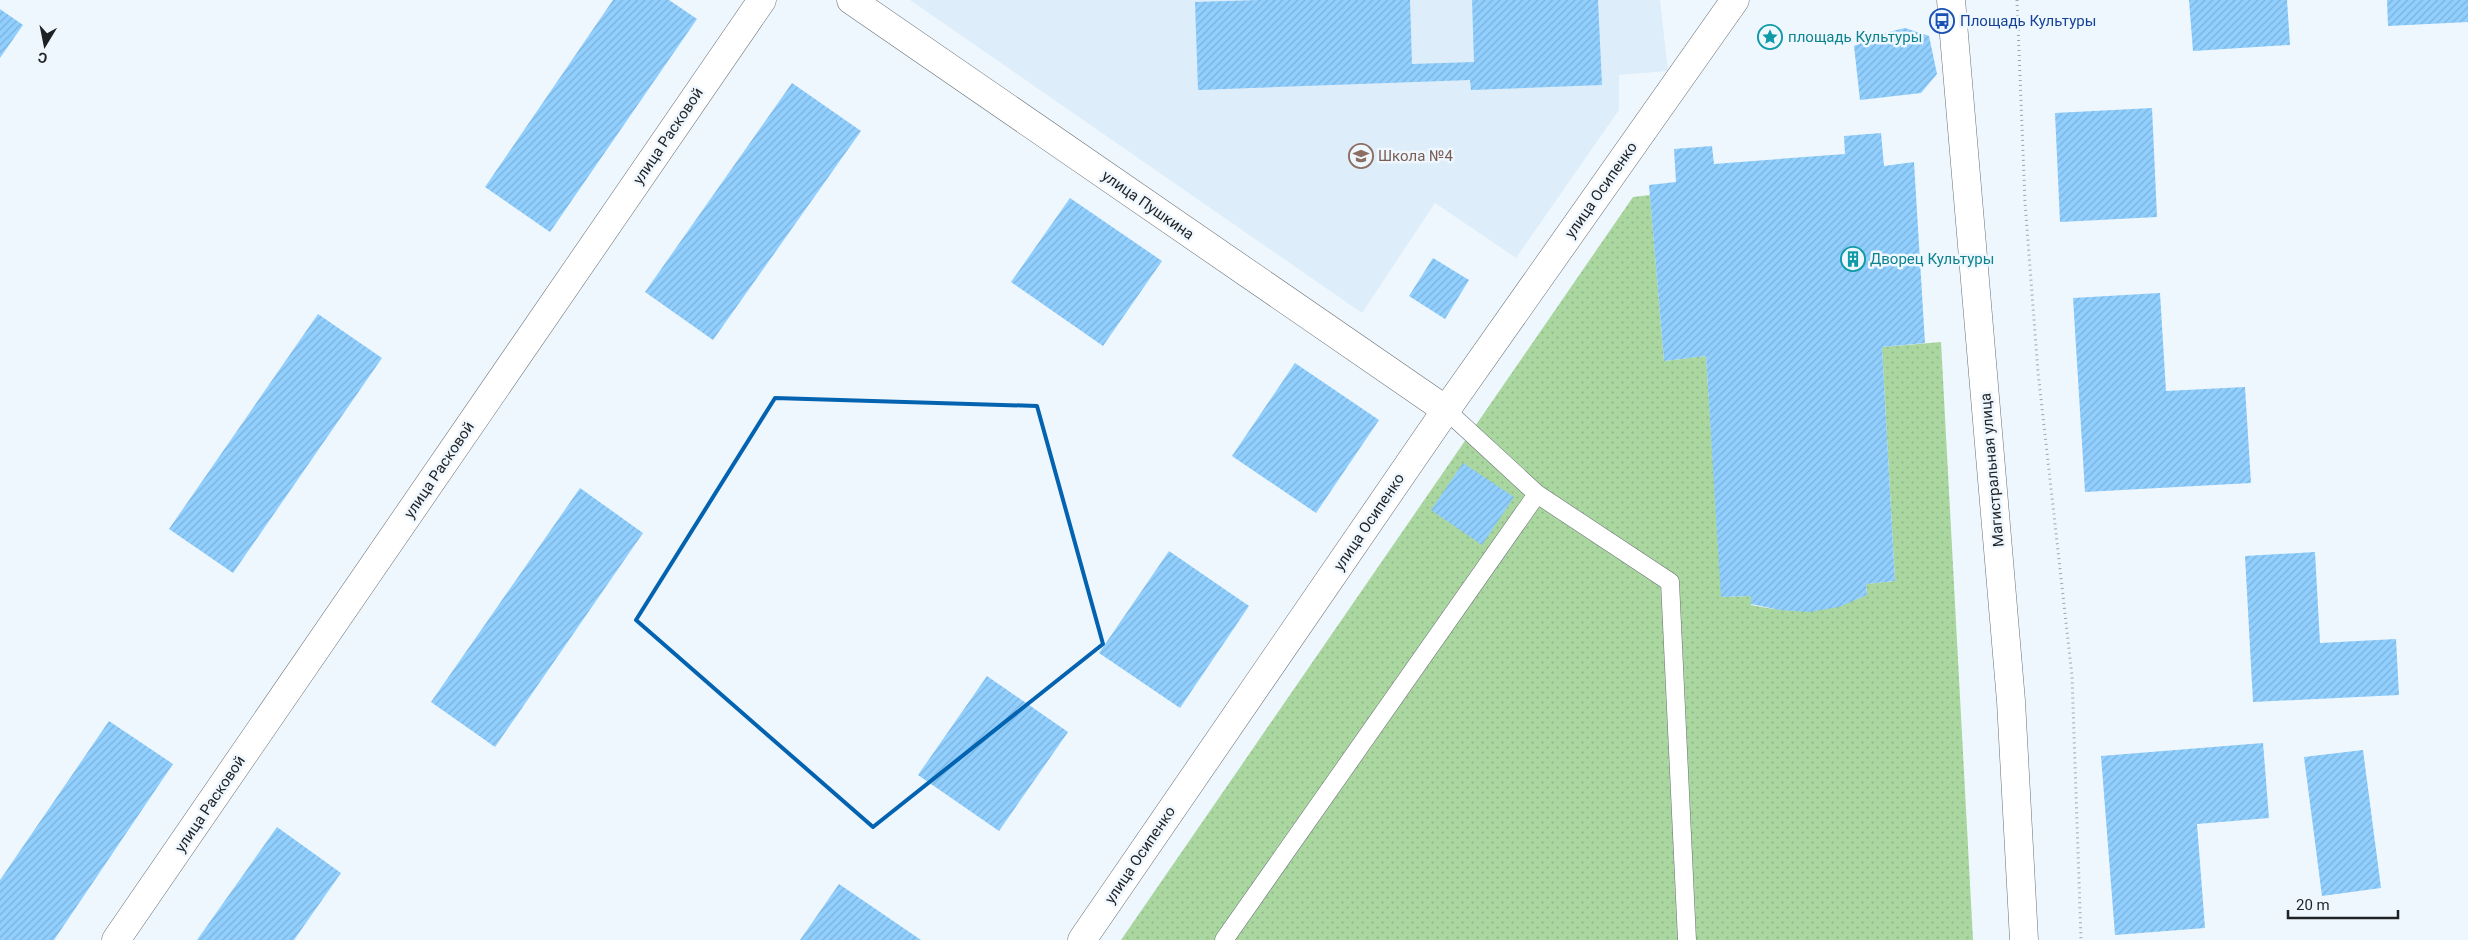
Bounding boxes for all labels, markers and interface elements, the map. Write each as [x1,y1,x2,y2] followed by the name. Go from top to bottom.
[1929,8,1955,34] bus stop icon: Площадь Культуры
[1960,12,2096,30] place label: Площадь Культуры
[20,20,70,70] north arrow
[1757,24,1783,50] place icon: площадь Культуры
[1788,28,1922,46] place label: площадь Культуры
[37,49,49,66] text: С
[629,84,707,188] street label: улица Расковой
[1561,138,1641,242] street label: улица Осипенко
[1348,143,1374,169] school or university icon: Школа №4
[1378,147,1453,165] place label: Школа №4
[1098,167,1198,243] street label: улица Пушкина
[1840,246,1866,272] building icon: Дворец Культуры
[1870,250,1994,268] place label: Дворец Культуры
[1976,392,2008,548] street label: Магистральная улица
[400,418,478,522] street label: улица Расковой
[1330,470,1408,574] street label: улица Осипенко
[171,752,249,856] street label: улица Расковой
[1101,803,1179,907] street label: улица Осипенко
[2288,888,2398,920] scale bar
[2296,896,2330,914] text: 20 m

